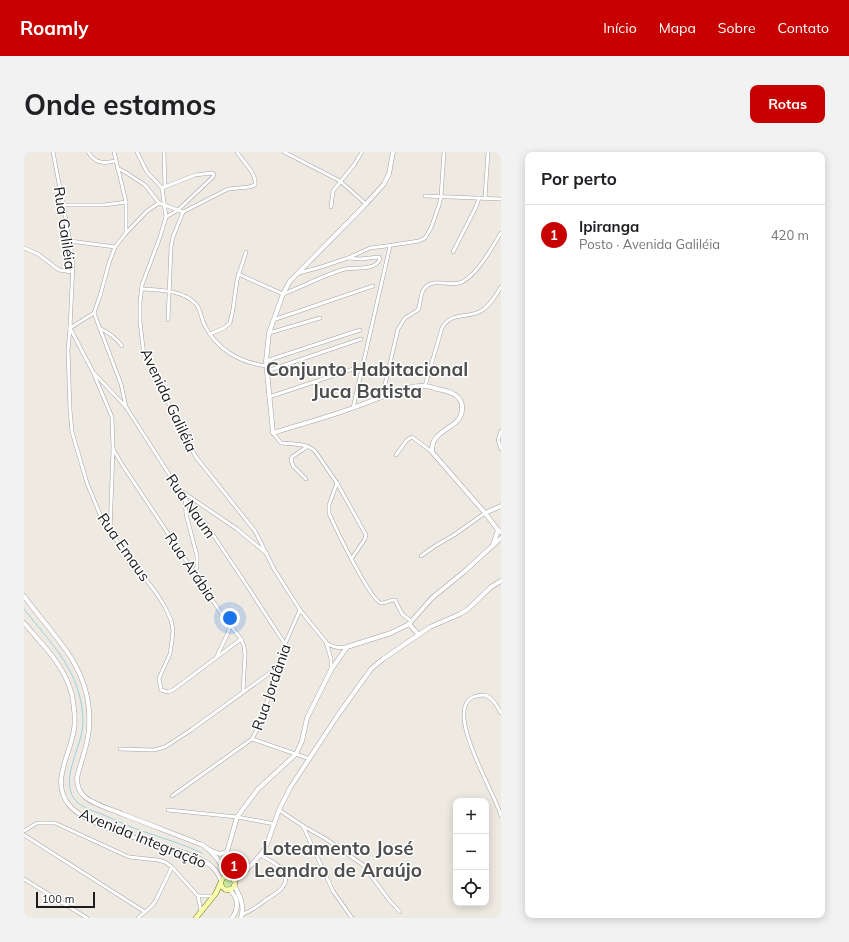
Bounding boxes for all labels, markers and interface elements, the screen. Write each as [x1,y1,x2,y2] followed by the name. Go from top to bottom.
[20,16,88,40] text: Roamly
[603,19,637,37] text: Início
[659,19,696,37] text: Mapa
[718,19,756,37] text: Sobre
[778,19,829,37] text: Contato
[750,85,825,123] button: Rotas
[24,87,216,122] text: Onde estamos
[541,168,617,189] text: Por perto
[50,185,80,271] street label: Rua Galiléia
[579,217,639,236] text: Ipiranga
[550,227,558,243] text: 1
[771,227,809,243] text: 420 m
[579,236,720,252] text: Posto · Avenida Galiléia
[137,345,201,455] street label: Avenida Galiléia
[266,357,468,403] district label: Conjunto Habitacional Juca Batista
[162,470,220,542] street label: Rua Naum
[94,509,154,585] street label: Rua Emaus
[161,529,221,605] street label: Rua Arábia
[220,608,240,628] your location
[247,641,295,733] street label: Rua Jordânia
[453,798,489,906] map controls
[453,798,489,834] button: +
[77,804,209,872] street label: Avenida Integração
[453,834,489,870] button: −
[254,836,422,882] district label: Loteamento José Leandro de Araújo
[221,851,247,881] pin: 1
[453,870,489,906] button: locate
[36,890,95,909] scale bar
[42,892,74,906] text: 100 m

